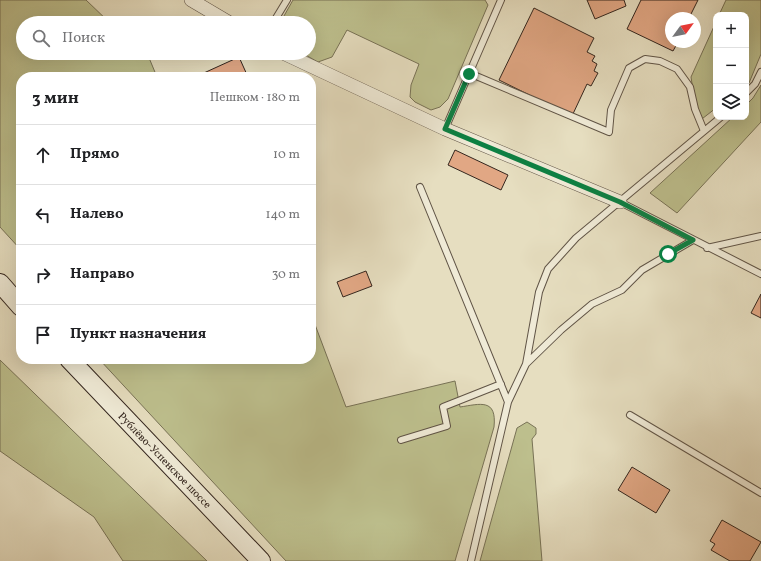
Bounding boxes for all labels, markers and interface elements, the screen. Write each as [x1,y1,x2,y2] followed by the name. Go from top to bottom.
[665,12,701,48] north arrow
[713,12,749,120] map controls
[713,12,749,48] button: +
[16,16,316,60] search box
[30,27,52,49] icon: search
[62,28,105,49] text: Поиск
[713,48,749,84] button: −
[460,65,478,83] route end
[713,84,749,120] button: layers
[32,87,79,110] text: 3 мин
[210,89,300,107] text: Пешком · 180 m
[32,144,54,166] icon: ahead
[70,144,119,165] text: Прямо
[273,146,300,164] text: 10 m
[32,204,54,226] icon: left
[70,204,124,225] text: Налево
[266,206,300,224] text: 140 m
[659,245,677,263] route start
[32,264,54,286] icon: right
[70,264,134,285] text: Направо
[272,266,300,284] text: 30 m
[32,324,54,346] icon: arrive
[70,324,206,345] text: Пункт назначения
[114,410,214,513] street label: Рублёво-Успенское шоссе

